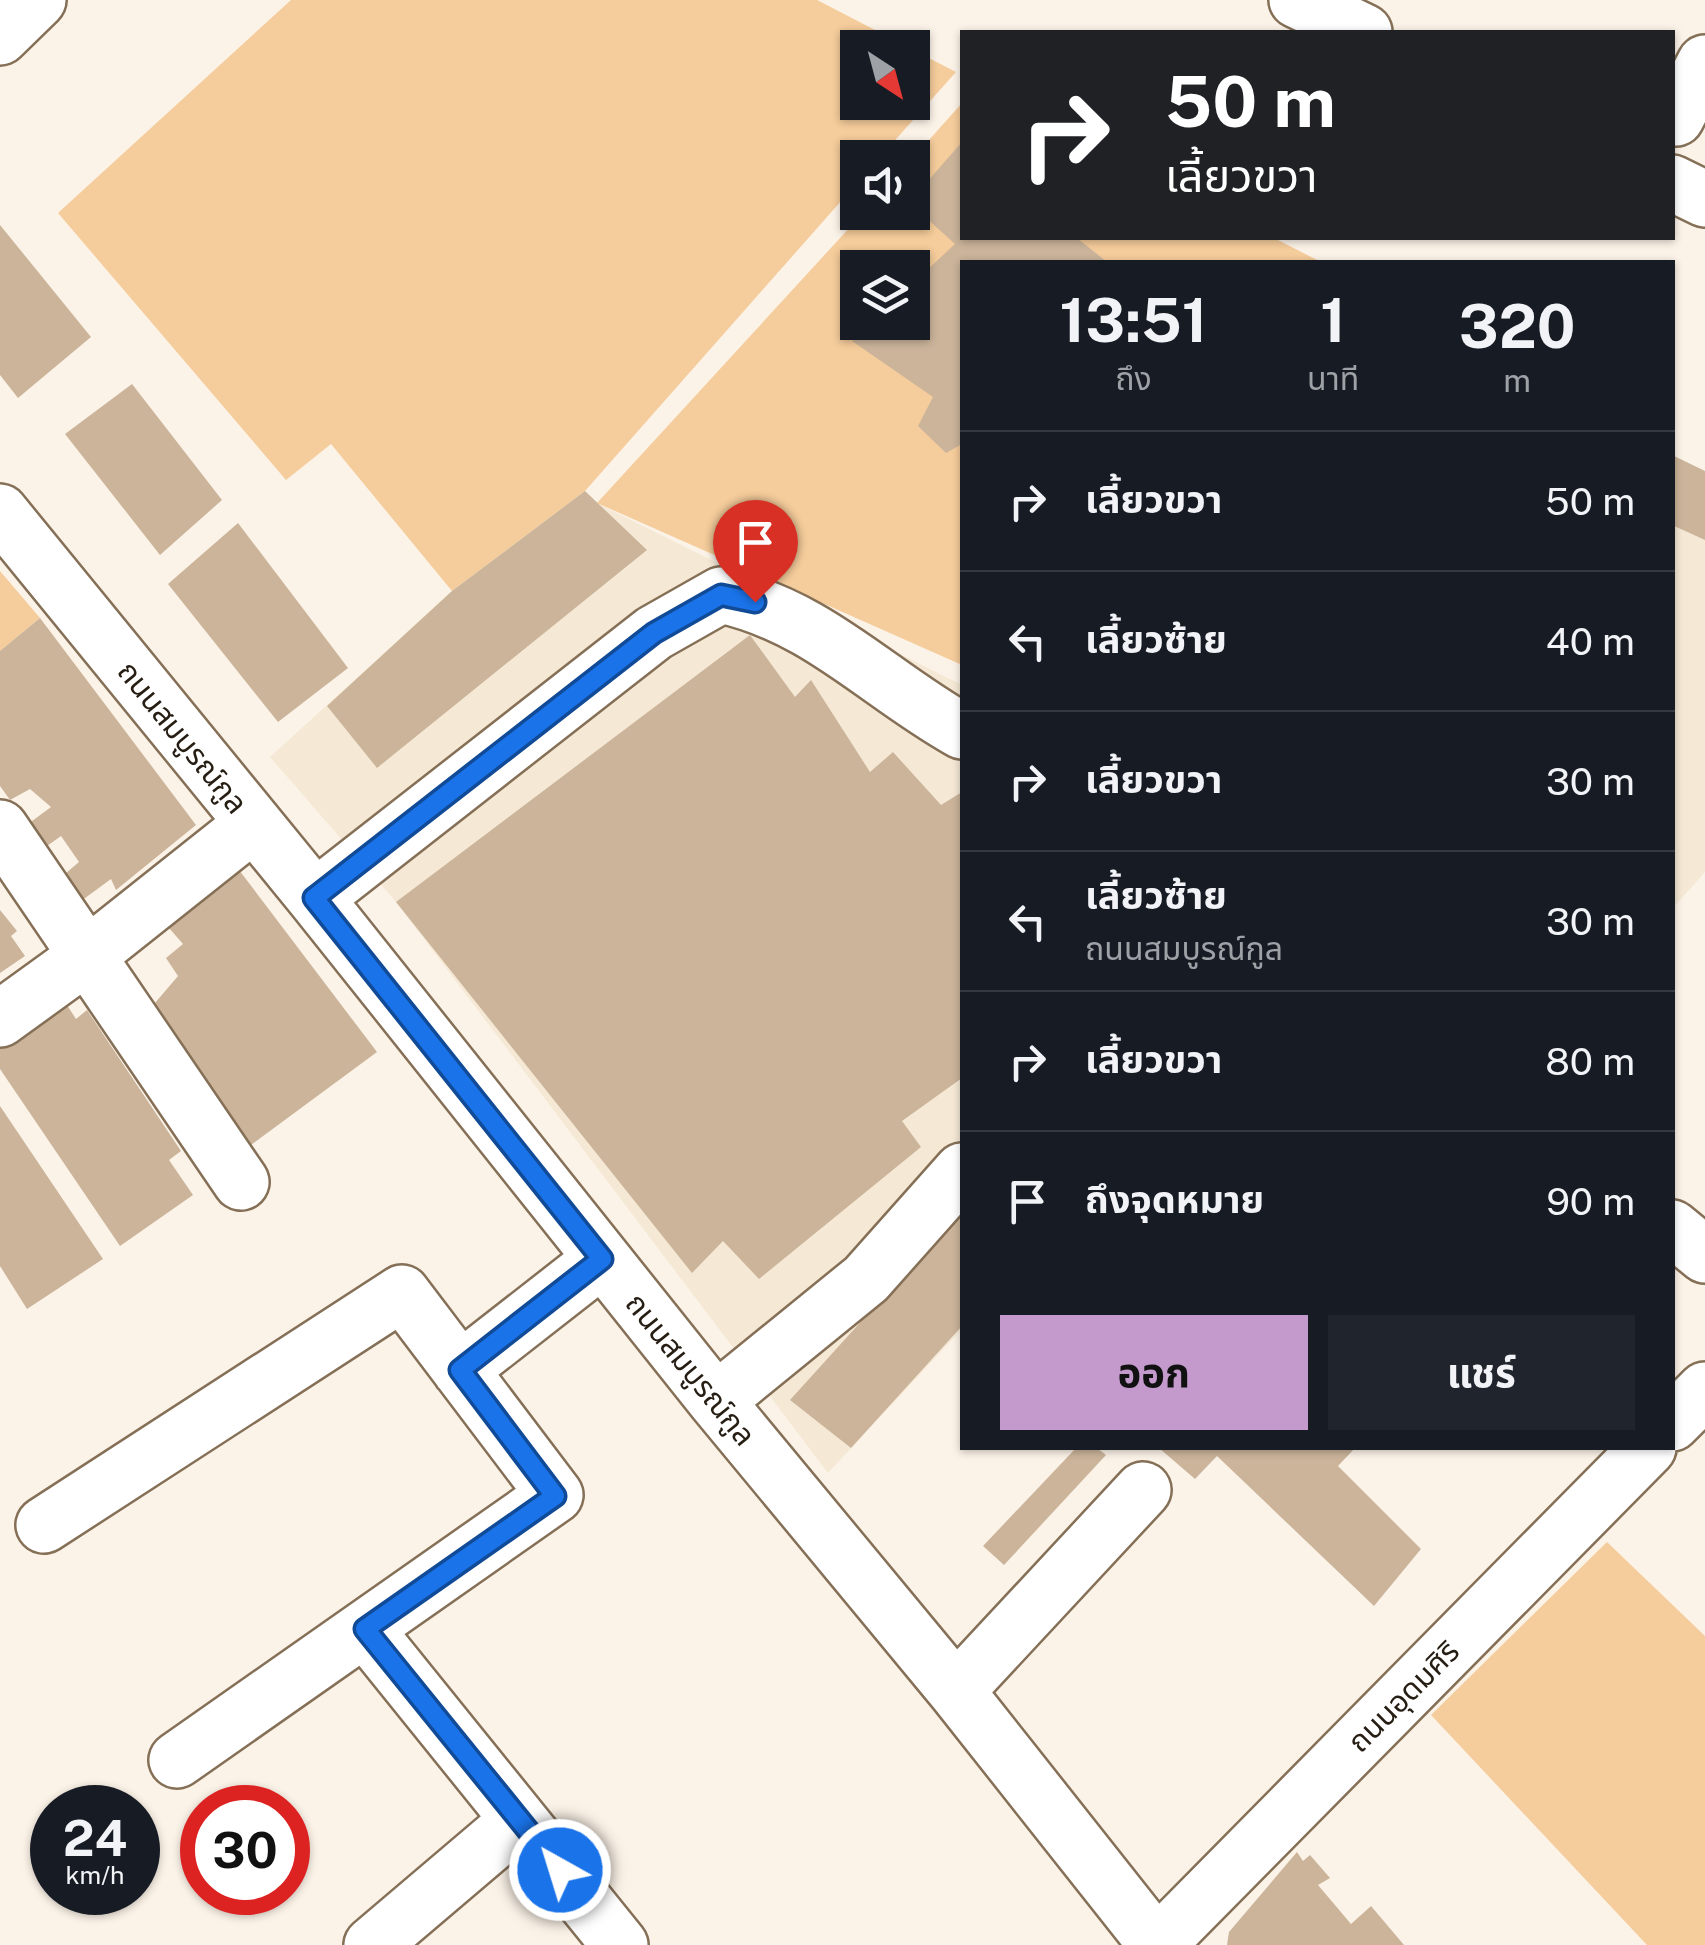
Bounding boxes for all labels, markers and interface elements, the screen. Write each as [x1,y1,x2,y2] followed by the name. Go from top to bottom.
[840,30,930,120] north arrow
[840,30,930,340] map controls
[1165,60,1336,143] text: 50 m
[1000,70,1130,200] icon: right
[840,140,930,230] button: sound
[1165,149,1317,202] text: เลี้ยวขวา
[840,250,930,340] button: layers
[1060,285,1208,356] text: 13:51
[1320,285,1346,356] text: 1
[1459,291,1575,362] text: 320
[1115,360,1152,397] text: ถึง
[1307,360,1359,397] text: นาที
[1503,362,1531,399] text: m
[1000,474,1055,529] icon: right
[1085,477,1222,522] text: เลี้ยวขวา
[1545,479,1635,524] text: 50 m
[713,500,798,603] pin
[728,515,783,570] icon: arrive
[1000,614,1055,669] icon: left
[1085,617,1227,662] text: เลี้ยวซ้าย
[1546,619,1635,664] text: 40 m
[110,654,255,821] street label: ถนนสมบูรณ์กูล
[1000,754,1055,809] icon: right
[1085,757,1222,802] text: เลี้ยวขวา
[1546,759,1635,804] text: 30 m
[1085,873,1227,918] text: เลี้ยวซ้าย
[1000,894,1055,949] icon: left
[1546,899,1635,944] text: 30 m
[1085,930,1283,967] text: ถนนสมบูรณ์กูล
[1000,1034,1055,1089] icon: right
[1085,1037,1222,1082] text: เลี้ยวขวา
[1545,1039,1635,1084] text: 80 m
[1000,1174,1055,1229] icon: arrive
[1085,1177,1264,1222] text: ถึงจุดหมาย
[1546,1179,1635,1224] text: 90 m
[618,1286,763,1453] street label: ถนนสมบูรณ์กูล
[1000,1315,1308,1430] button: ออก
[1328,1315,1635,1430] button: แชร์
[1340,1633,1467,1760] street label: ถนนอุดมศิริ
[180,1785,310,1915] speed limit sign: 30
[63,1808,127,1867] text: 24
[508,1818,612,1922] position arrow
[66,1860,124,1890] text: km/h

